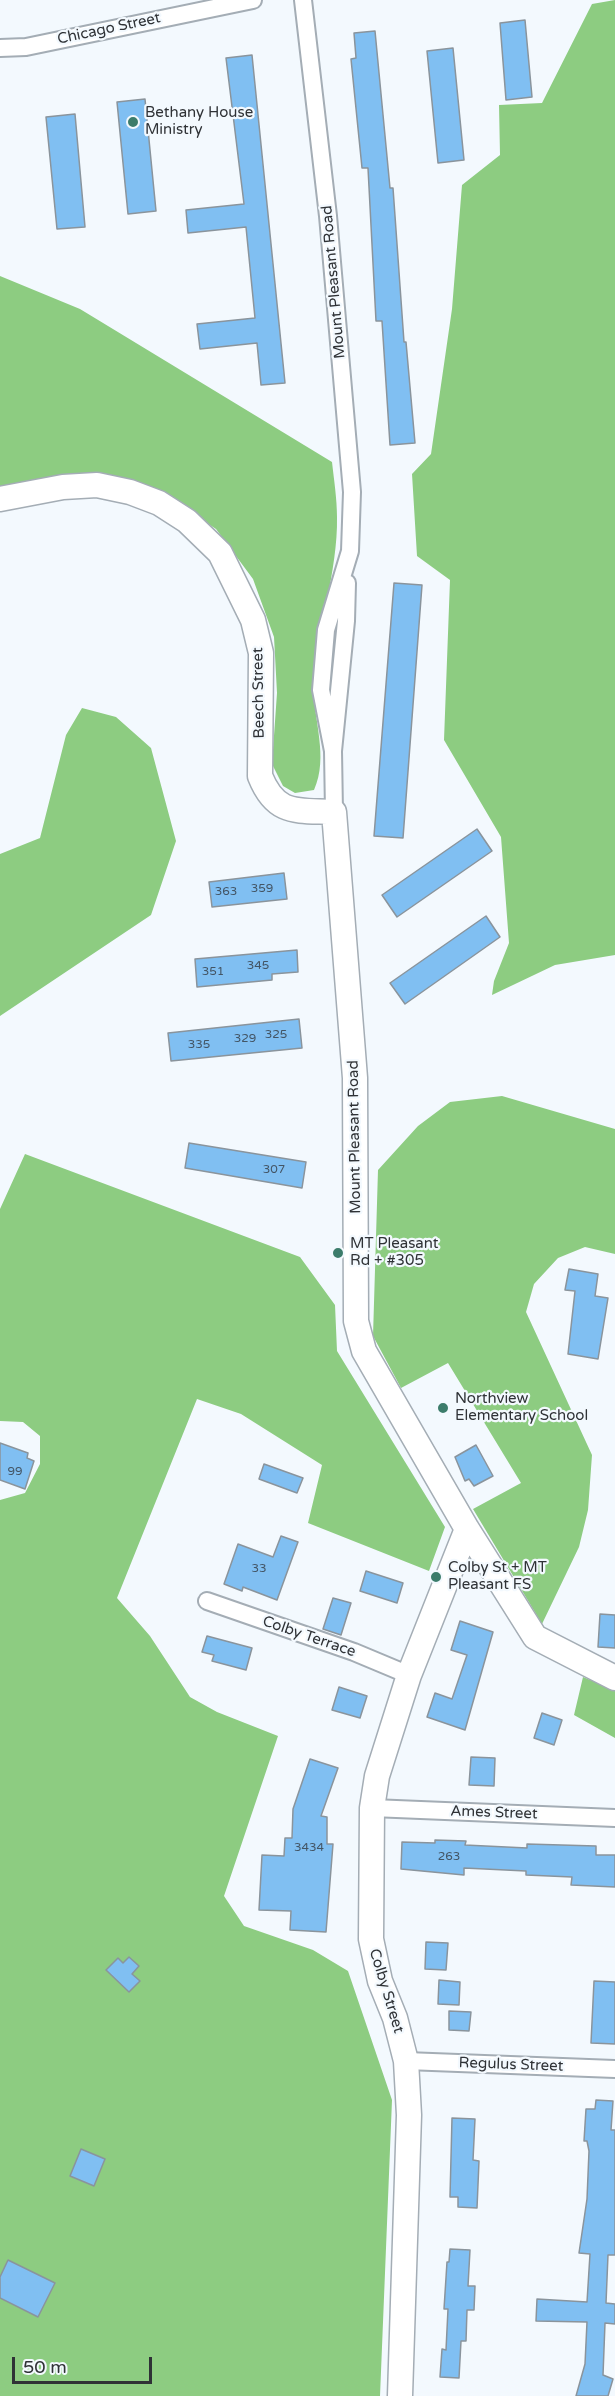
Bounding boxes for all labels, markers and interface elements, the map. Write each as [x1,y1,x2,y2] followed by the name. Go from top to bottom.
[56,9,162,49] street label: Chicago Street
[145,104,253,139] place label: Bethany House Ministry
[126,115,140,129] marker: Bethany House Ministry
[318,205,350,359] street label: Mount Pleasant Road
[249,647,269,739] street label: Beech Street
[251,882,273,896] house number: 359
[215,885,237,899] house number: 363
[247,959,269,973] house number: 345
[202,965,224,979] house number: 351
[265,1028,287,1042] house number: 325
[234,1032,256,1046] house number: 329
[188,1038,210,1052] house number: 335
[345,1060,365,1214] street label: Mount Pleasant Road
[263,1163,285,1177] house number: 307
[350,1235,438,1270] place label: MT Pleasant Rd + #305
[331,1246,345,1260] marker: MT Pleasant Rd + #305
[455,1390,588,1425] place label: Northview Elementary School
[436,1401,450,1415] marker: Northview Elementary School
[7,1465,23,1479] house number: 99
[448,1559,547,1594] place label: Colby St + MT Pleasant FS
[251,1562,267,1576] house number: 33
[429,1570,443,1584] marker: Colby St + MT Pleasant FS
[260,1613,358,1661] street label: Colby Terrace
[450,1802,538,1824] street label: Ames Street
[294,1841,324,1855] house number: 3434
[438,1850,460,1864] house number: 263
[365,1947,407,2035] street label: Colby Street
[458,2054,564,2076] street label: Regulus Street
[15,2345,154,2383] scale bar
[23,2356,67,2378] text: 50 m

